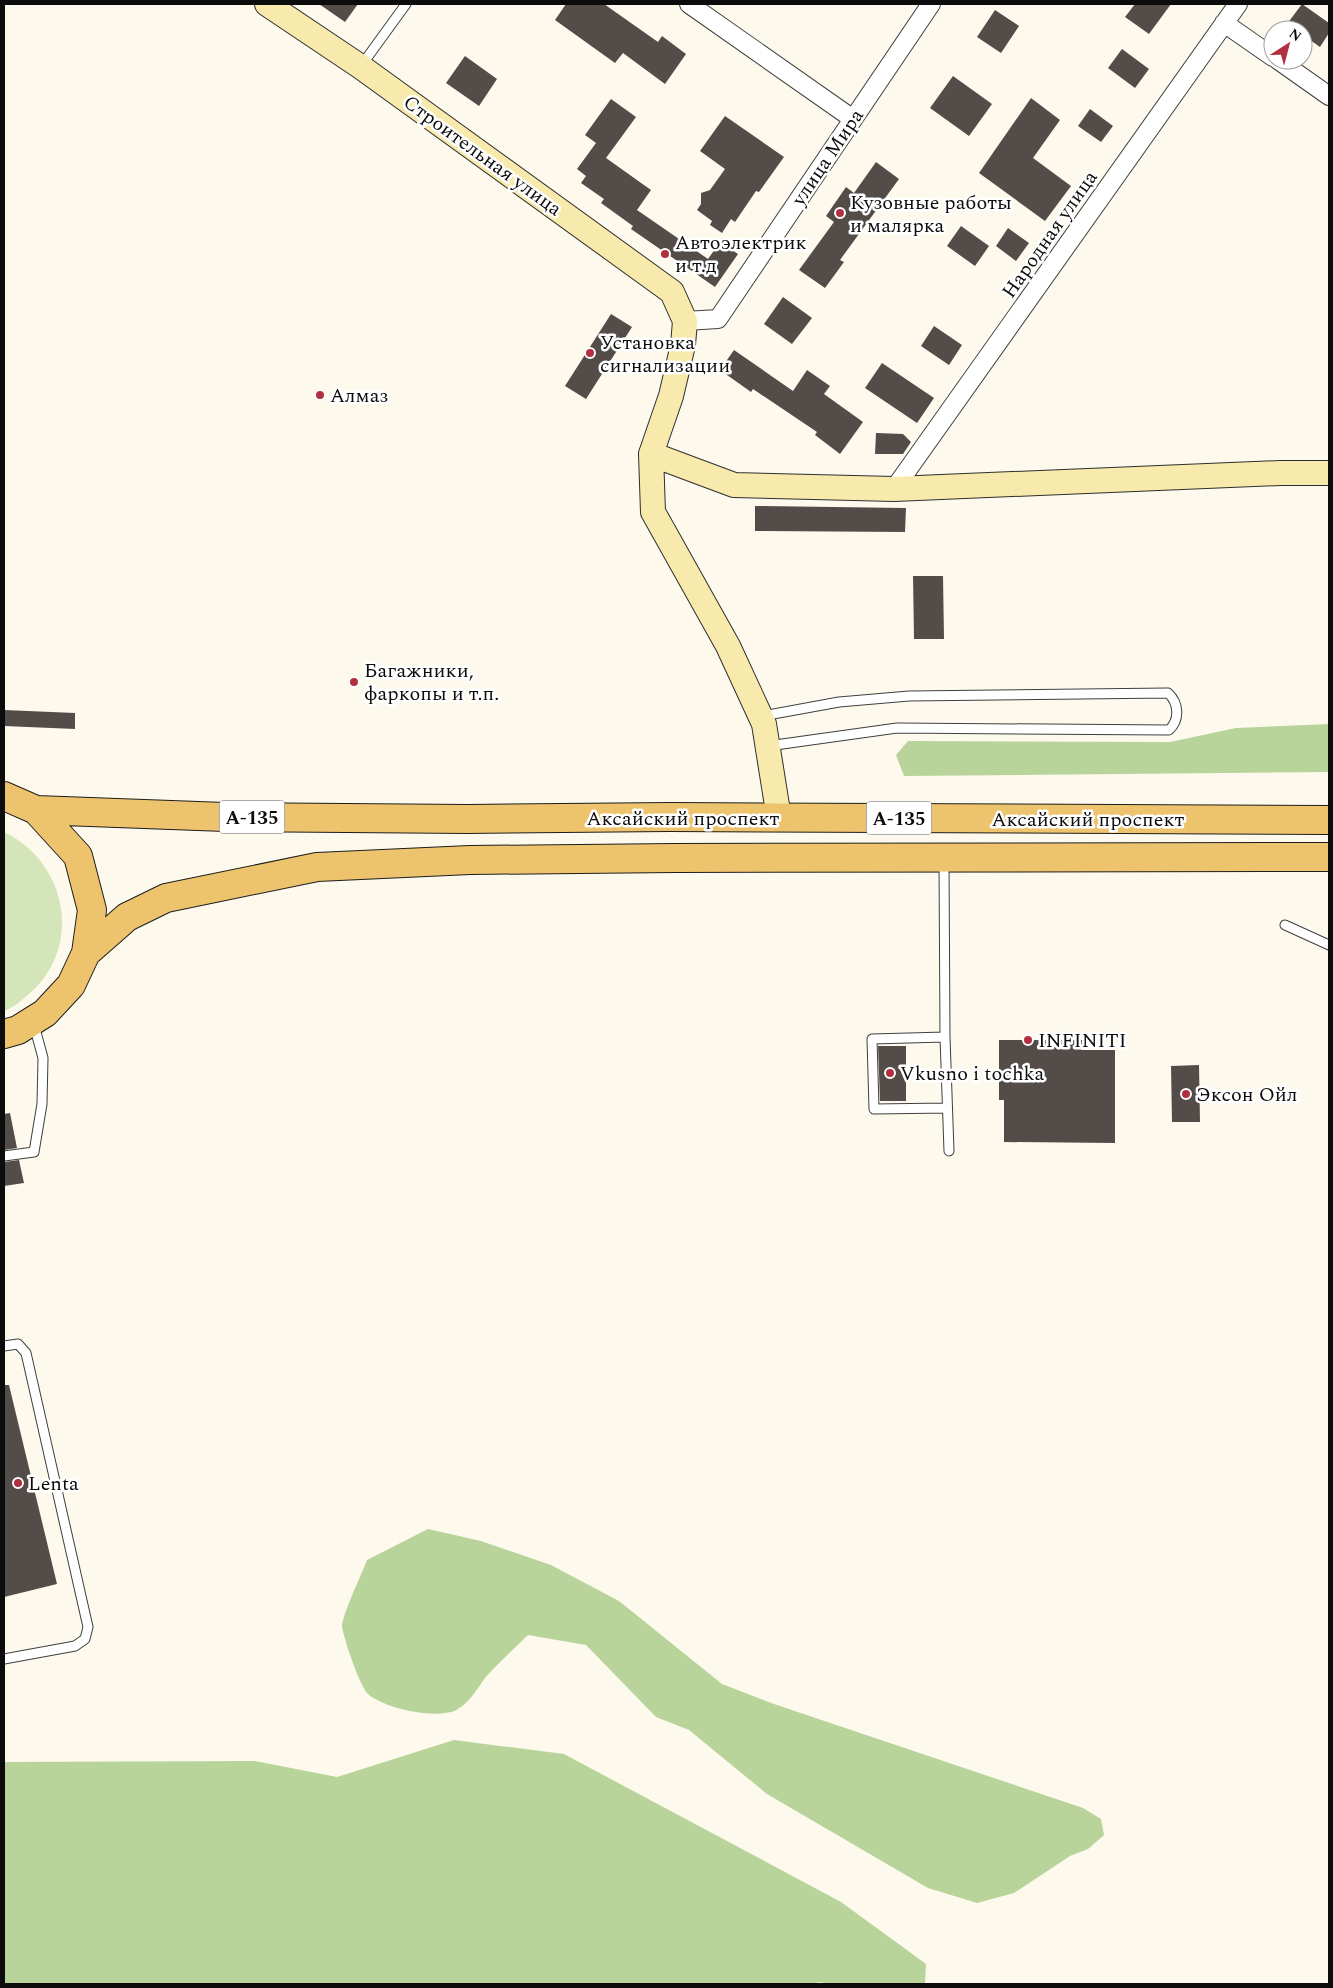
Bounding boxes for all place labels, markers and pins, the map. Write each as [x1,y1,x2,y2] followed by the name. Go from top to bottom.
[850,188,1012,241] place label: Кузовные работы и малярка
[834,207,846,219] marker: Кузовные работы и малярка
[675,228,807,281] place label: Автоэлектрик и т.д
[659,248,671,260] marker: Автоэлектрик и т.д
[600,328,730,381] place label: Установка сигнализации
[584,347,596,359] marker: Установка сигнализации
[330,381,388,411] place label: Алмаз
[314,389,326,401] marker: Алмаз
[364,656,499,709] place label: Багажники, фаркопы и т.п.
[348,676,360,688] marker: Багажники, фаркопы и т.п.
[1038,1026,1127,1056] place label: INFINITI
[1022,1034,1034,1046] marker: INFINITI
[900,1059,1044,1089] place label: Vkusno i tochka
[884,1067,896,1079] marker: Vkusno i tochka
[1196,1080,1298,1110] place label: Эксон Ойл
[1180,1088,1192,1100] marker: Эксон Ойл
[28,1469,79,1499] place label: Lenta
[12,1477,24,1489] marker: Lenta

